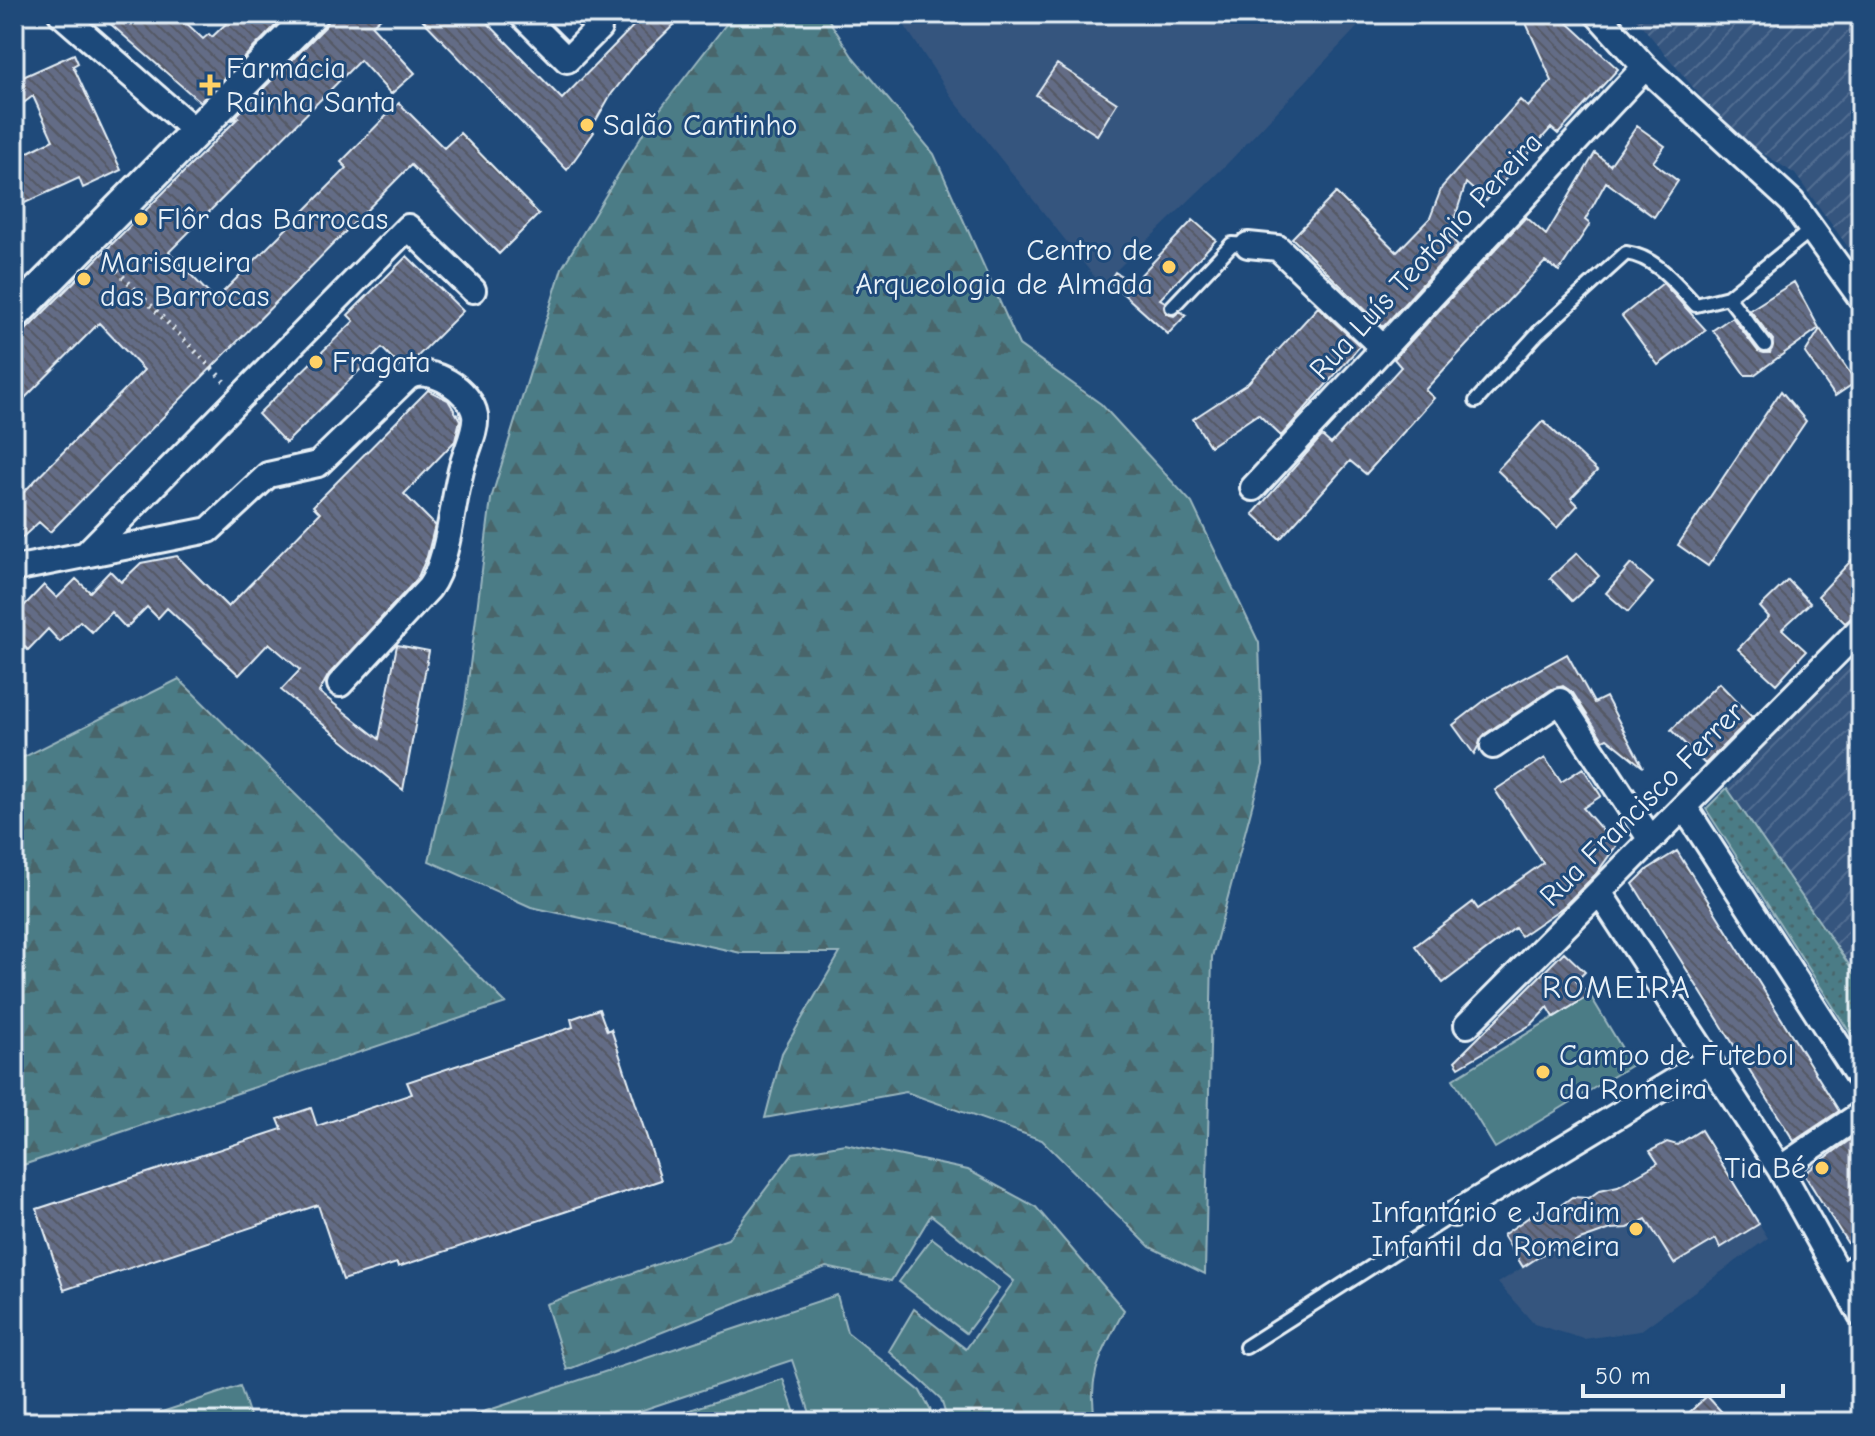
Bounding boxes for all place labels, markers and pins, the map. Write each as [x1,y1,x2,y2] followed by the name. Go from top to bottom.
[226,51,396,120] place label: Farmácia Rainha Santa
[201,76,219,94] marker: Farmácia Rainha Santa
[603,108,797,143] place label: Salão Cantinho
[578,116,596,134] marker: Salão Cantinho
[157,202,388,237] place label: Flôr das Barrocas
[132,210,150,228] marker: Flôr das Barrocas
[855,233,1153,302] place label: Centro de Arqueologia de Almada
[100,245,270,314] place label: Marisqueira das Barrocas
[1160,258,1178,276] marker: Centro de Arqueologia de Almada
[75,270,93,288] marker: Marisqueira das Barrocas
[332,345,431,380] place label: Fragata
[307,353,325,371] marker: Fragata
[1559,1038,1794,1107] place label: Campo de Futebol da Romeira
[1534,1063,1552,1081] marker: Campo de Futebol da Romeira
[1724,1151,1806,1186] place label: Tia Bé
[1813,1159,1831,1177] marker: Tia Bé
[1371,1195,1620,1264] place label: Infantário e Jardim Infantil da Romeira
[1627,1220,1645,1238] marker: Infantário e Jardim Infantil da Romeira

